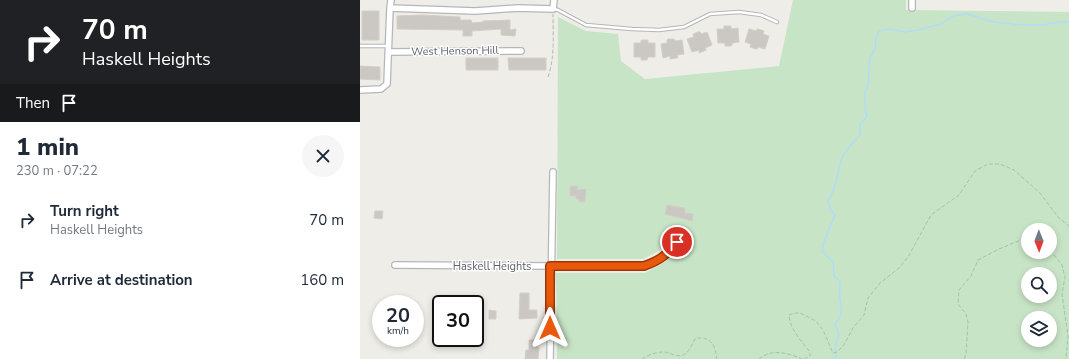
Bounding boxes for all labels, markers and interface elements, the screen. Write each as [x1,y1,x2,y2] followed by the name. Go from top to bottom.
[82,11,148,49] text: 70 m
[16,16,68,68] icon: right
[411,43,500,59] street label: West Henson Hill
[82,47,211,71] text: Haskell Heights
[58,92,80,114] icon: arrive
[16,93,50,113] text: Then
[16,131,79,163] text: 1 min
[302,135,344,177] button: close
[16,162,98,180] text: 230 m · 07:22
[50,201,119,221] text: Turn right
[16,209,38,231] icon: right
[309,210,344,230] text: 70 m
[50,221,143,239] text: Haskell Heights
[1021,223,1057,259] north arrow
[1021,223,1057,347] map controls
[660,225,694,259] pin
[666,231,688,253] icon: arrive
[453,259,531,274] street label: Haskell Heights
[1021,267,1057,303] button: search
[16,269,38,291] icon: arrive
[50,270,193,290] text: Arrive at destination
[300,270,344,290] text: 160 m
[432,295,484,347] speed limit sign: 30
[386,302,410,329] text: 20
[529,307,571,349] position arrow
[1021,311,1057,347] button: layers
[387,324,409,338] text: km/h

